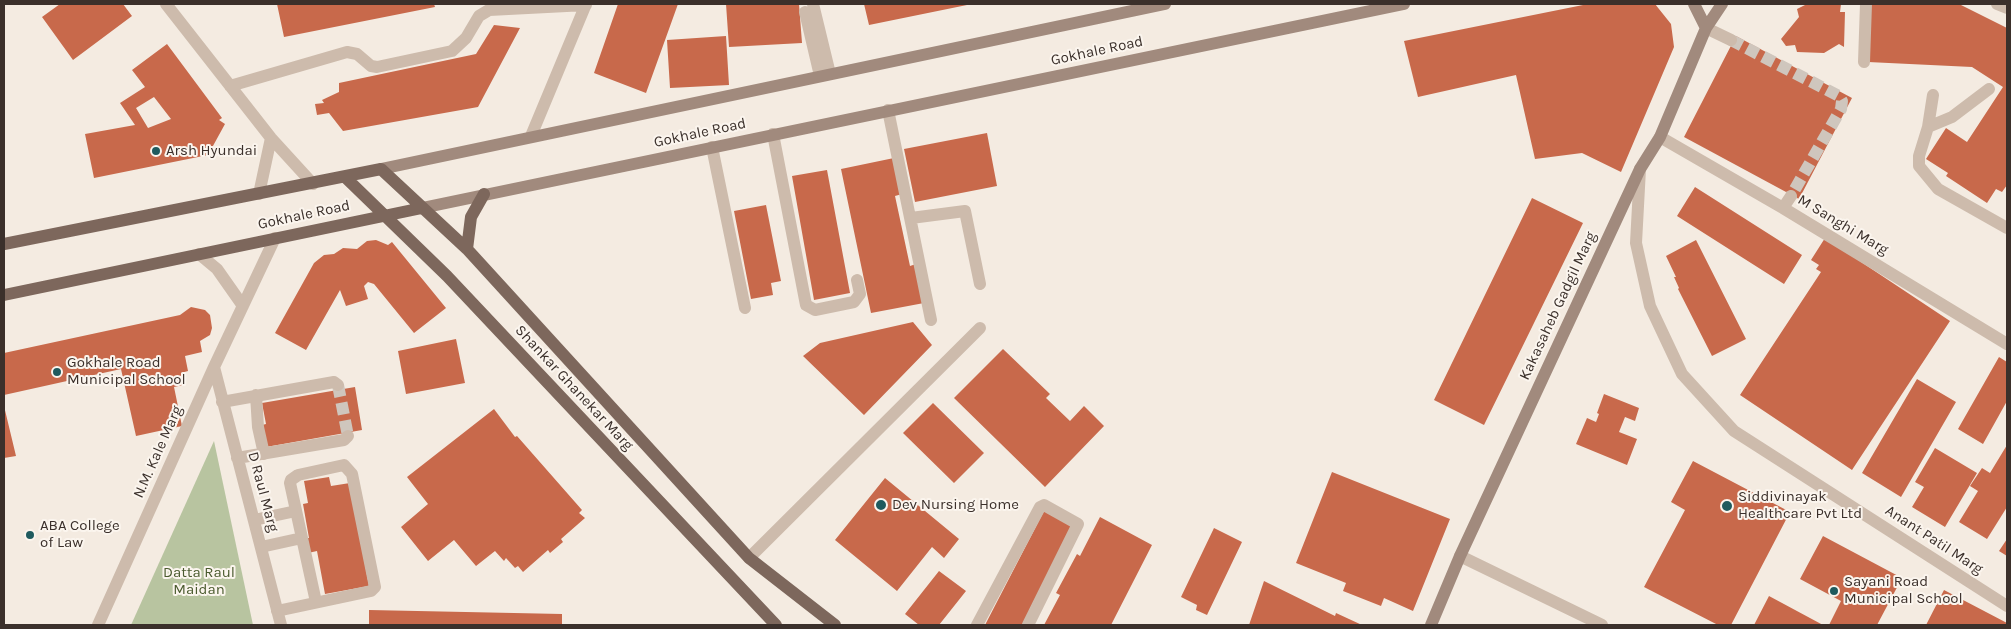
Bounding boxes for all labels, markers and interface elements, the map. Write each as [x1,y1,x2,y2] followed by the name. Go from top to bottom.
[1049,32,1145,70] street label: Gokhale Road
[652,114,748,152] street label: Gokhale Road
[166,142,257,160] place label: Arsh Hyundai
[150,145,162,157] marker: Arsh Hyundai
[1794,191,1892,259] street label: M Sanghi Marg
[256,196,352,234] street label: Gokhale Road
[1516,229,1600,383] street label: Kakasaheb Gadgil Marg
[511,321,637,455] street label: Shankar Ghanekar Marg
[67,354,186,389] place label: Gokhale Road Municipal School
[51,366,63,378] marker: Gokhale Road Municipal School
[130,403,186,501] street label: N.M. Kale Marg
[244,450,282,534] street label: D Raul Marg
[1738,488,1862,523] place label: Siddivinayak Healthcare Pvt Ltd
[892,496,1019,514] place label: Dev Nursing Home
[874,498,888,512] marker: Dev Nursing Home
[1720,499,1734,513] marker: Siddivinayak Healthcare Pvt Ltd
[1882,502,1986,578] street label: Anant Patil Marg
[40,517,120,552] place label: ABA College of Law
[24,529,36,541] marker: ABA College of Law
[163,564,235,599] park label: Datta Raul Maidan
[1844,573,1963,608] place label: Sayani Road Municipal School
[1828,585,1840,597] marker: Sayani Road Municipal School

